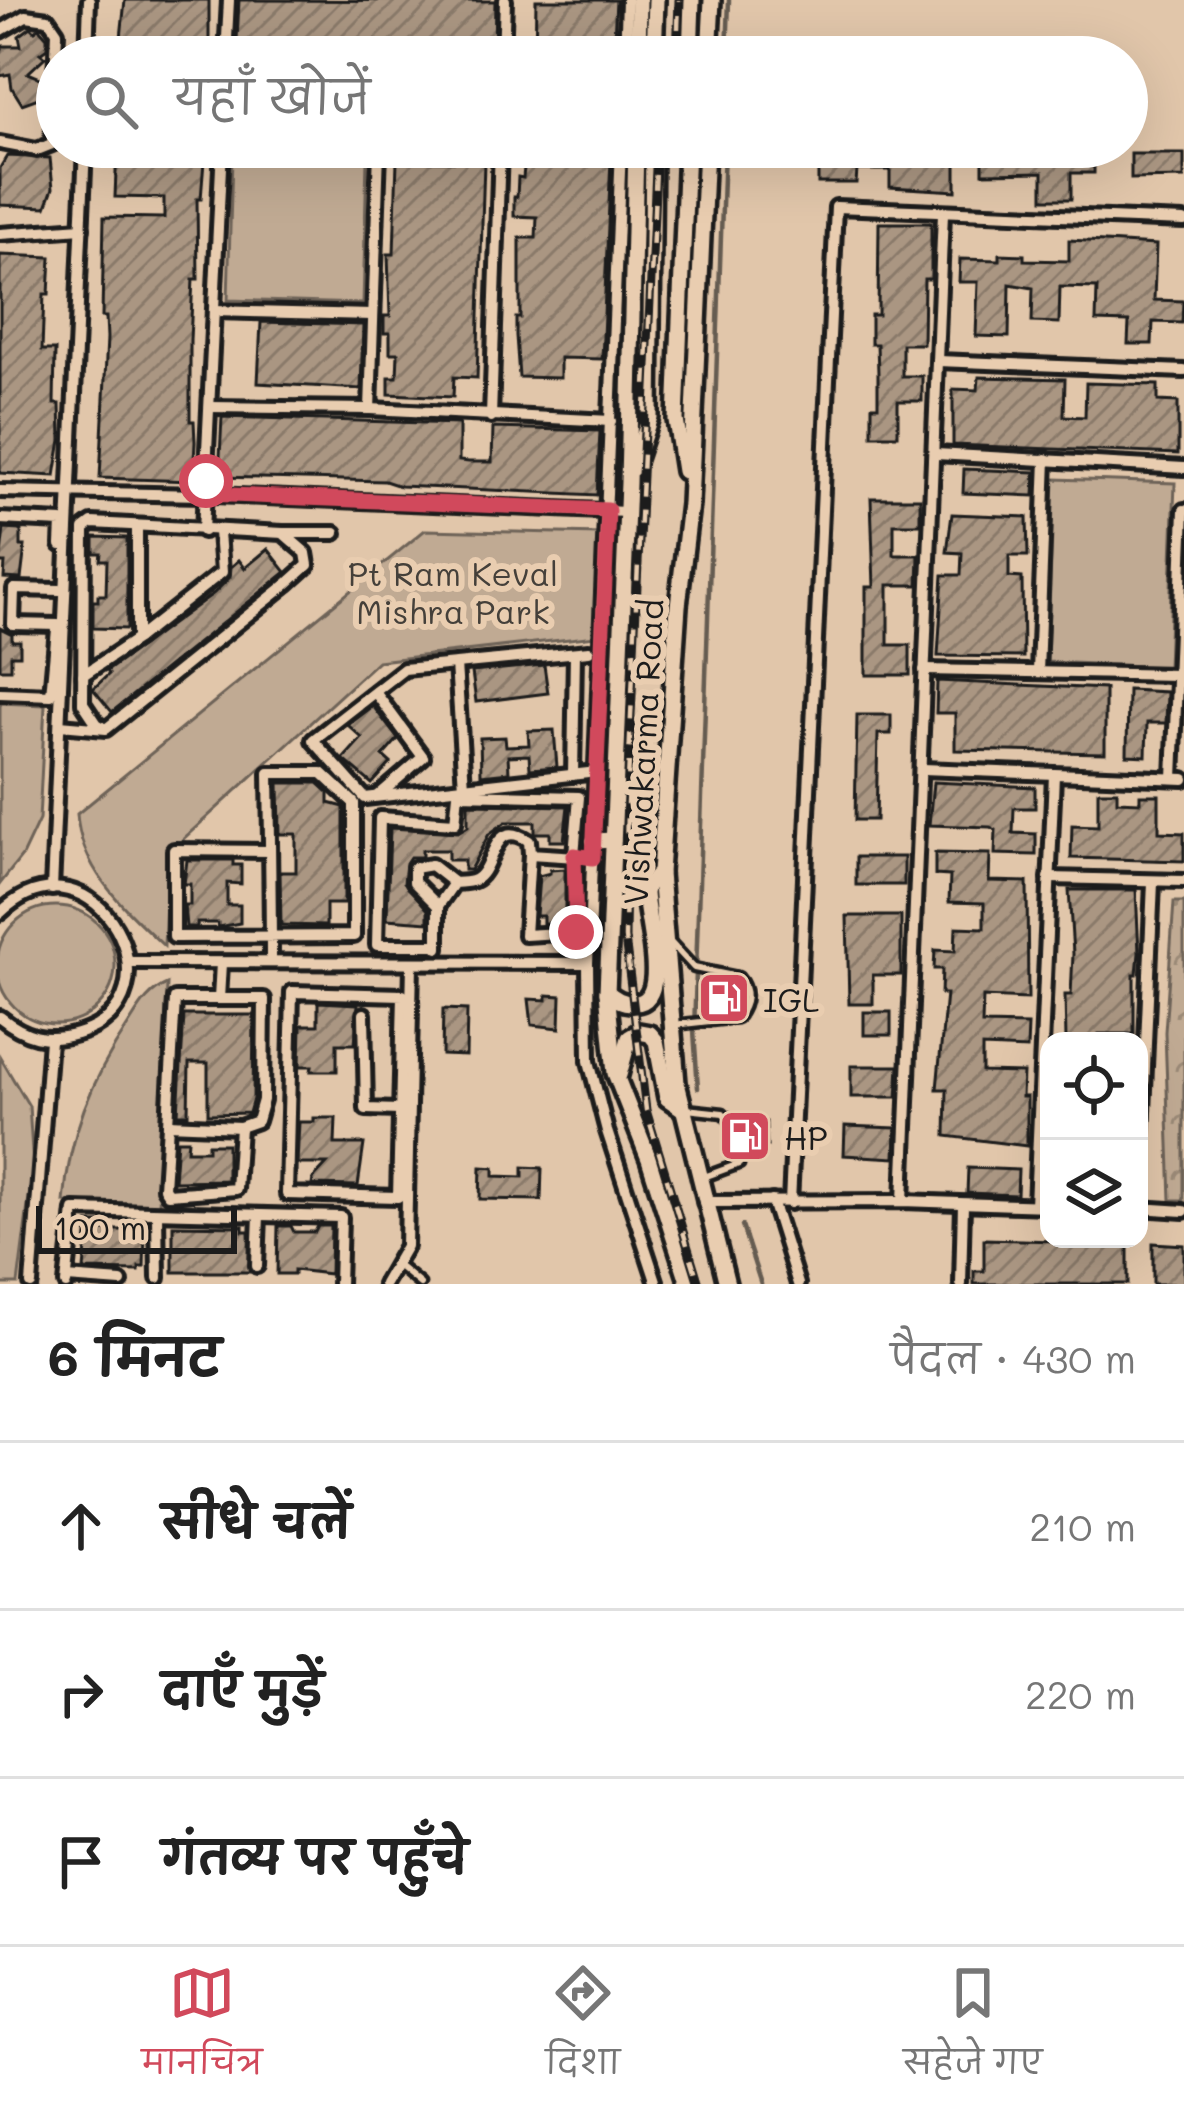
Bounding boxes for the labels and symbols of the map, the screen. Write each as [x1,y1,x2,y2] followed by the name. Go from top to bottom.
[179,454,233,508] route start
[348,551,558,632] park label: Pt Ram Keval Mishra Park
[613,598,671,906] street label: Vishwakarma Road
[549,905,603,959] route end
[696,970,752,1026] fuel station icon: IGL
[763,977,819,1020] place label: IGL
[717,1108,773,1164] fuel station icon: HP
[784,1115,828,1158] place label: HP
[36,1200,237,1253] scale bar

